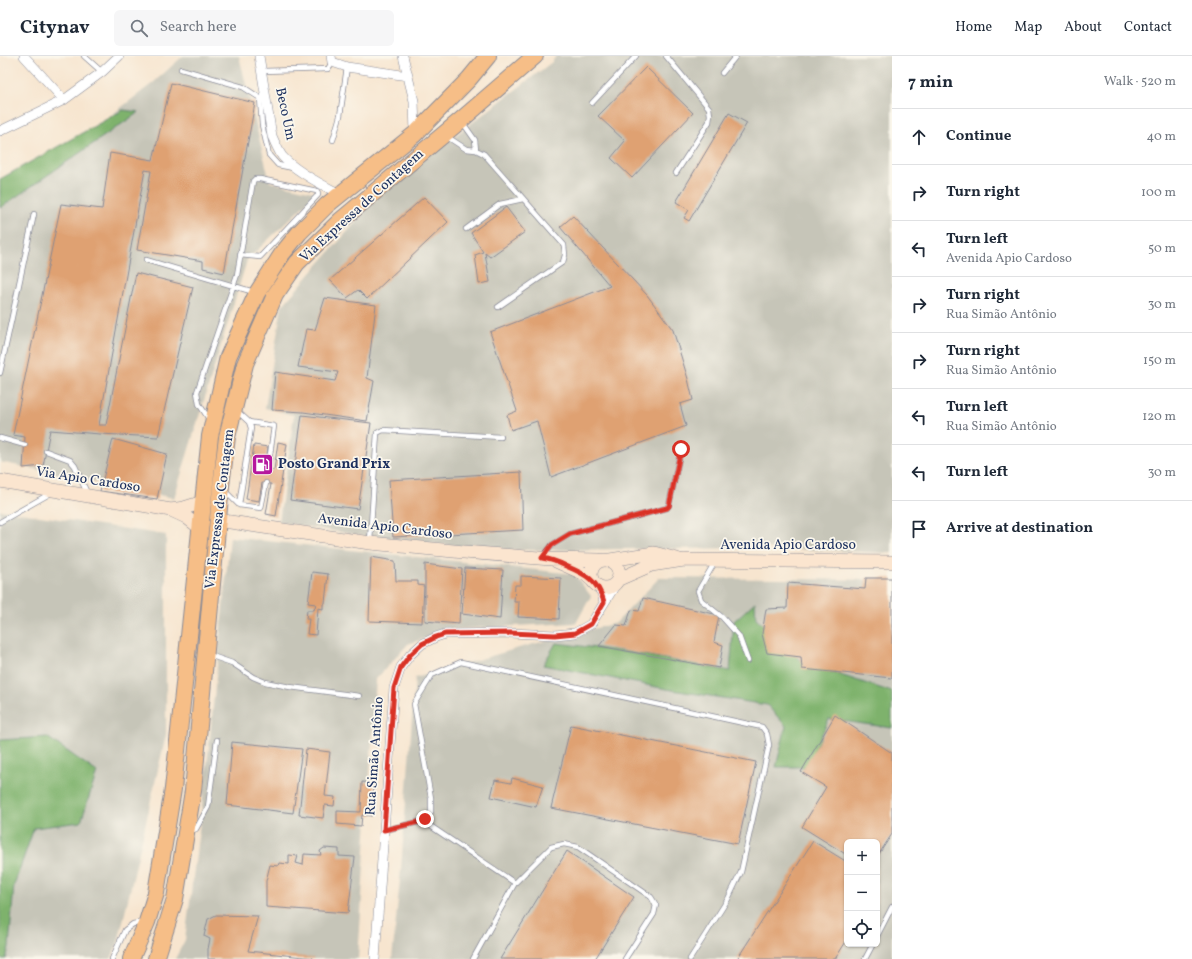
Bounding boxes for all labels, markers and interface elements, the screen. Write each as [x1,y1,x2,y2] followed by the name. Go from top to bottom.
[114,10,394,46] search box
[20,15,90,41] text: Citynav
[128,17,150,39] icon: search
[160,17,237,38] text: Search here
[955,18,992,37] text: Home
[1014,18,1042,37] text: Map
[1064,18,1102,37] text: About
[1124,18,1172,37] text: Contact
[908,71,953,94] text: 7 min
[1104,73,1176,91] text: Walk · 520 m
[270,86,300,142] street label: Beco Um
[908,126,930,148] icon: ahead
[946,126,1011,147] text: Continue
[1147,128,1176,146] text: 40 m
[296,145,428,267] street label: Via Expressa de Contagem
[908,182,930,204] icon: right
[946,182,1020,203] text: Turn right
[1141,184,1176,202] text: 100 m
[946,229,1008,250] text: Turn left
[908,238,930,260] icon: left
[1148,240,1176,258] text: 50 m
[946,250,1072,268] text: Avenida Apio Cardoso
[946,285,1020,306] text: Turn right
[908,294,930,316] icon: right
[1148,296,1176,314] text: 30 m
[946,306,1057,324] text: Rua Simão Antônio
[946,341,1020,362] text: Turn right
[908,350,930,372] icon: right
[1143,352,1176,370] text: 150 m
[946,362,1057,380] text: Rua Simão Antônio
[946,397,1008,418] text: Turn left
[908,406,930,428] icon: left
[1142,408,1176,426] text: 120 m
[946,418,1057,436] text: Rua Simão Antônio
[201,428,239,590] street label: Via Expressa de Contagem
[672,440,690,458] route start
[249,451,275,477] fuel station icon: Posto Grand Prix
[278,455,390,474] place label: Posto Grand Prix
[34,462,142,498] street label: Via Apio Cardoso
[908,462,930,484] icon: left
[946,462,1008,483] text: Turn left
[1148,464,1176,482] text: 30 m
[317,509,453,545] street label: Avenida Apio Cardoso
[908,518,930,540] icon: arrive
[946,518,1093,539] text: Arrive at destination
[720,536,856,555] street label: Avenida Apio Cardoso
[361,696,389,816] street label: Rua Simão Antônio
[416,810,434,828] route end
[844,839,880,947] map controls
[844,839,880,875] button: +
[844,875,880,911] button: −
[844,911,880,947] button: locate

